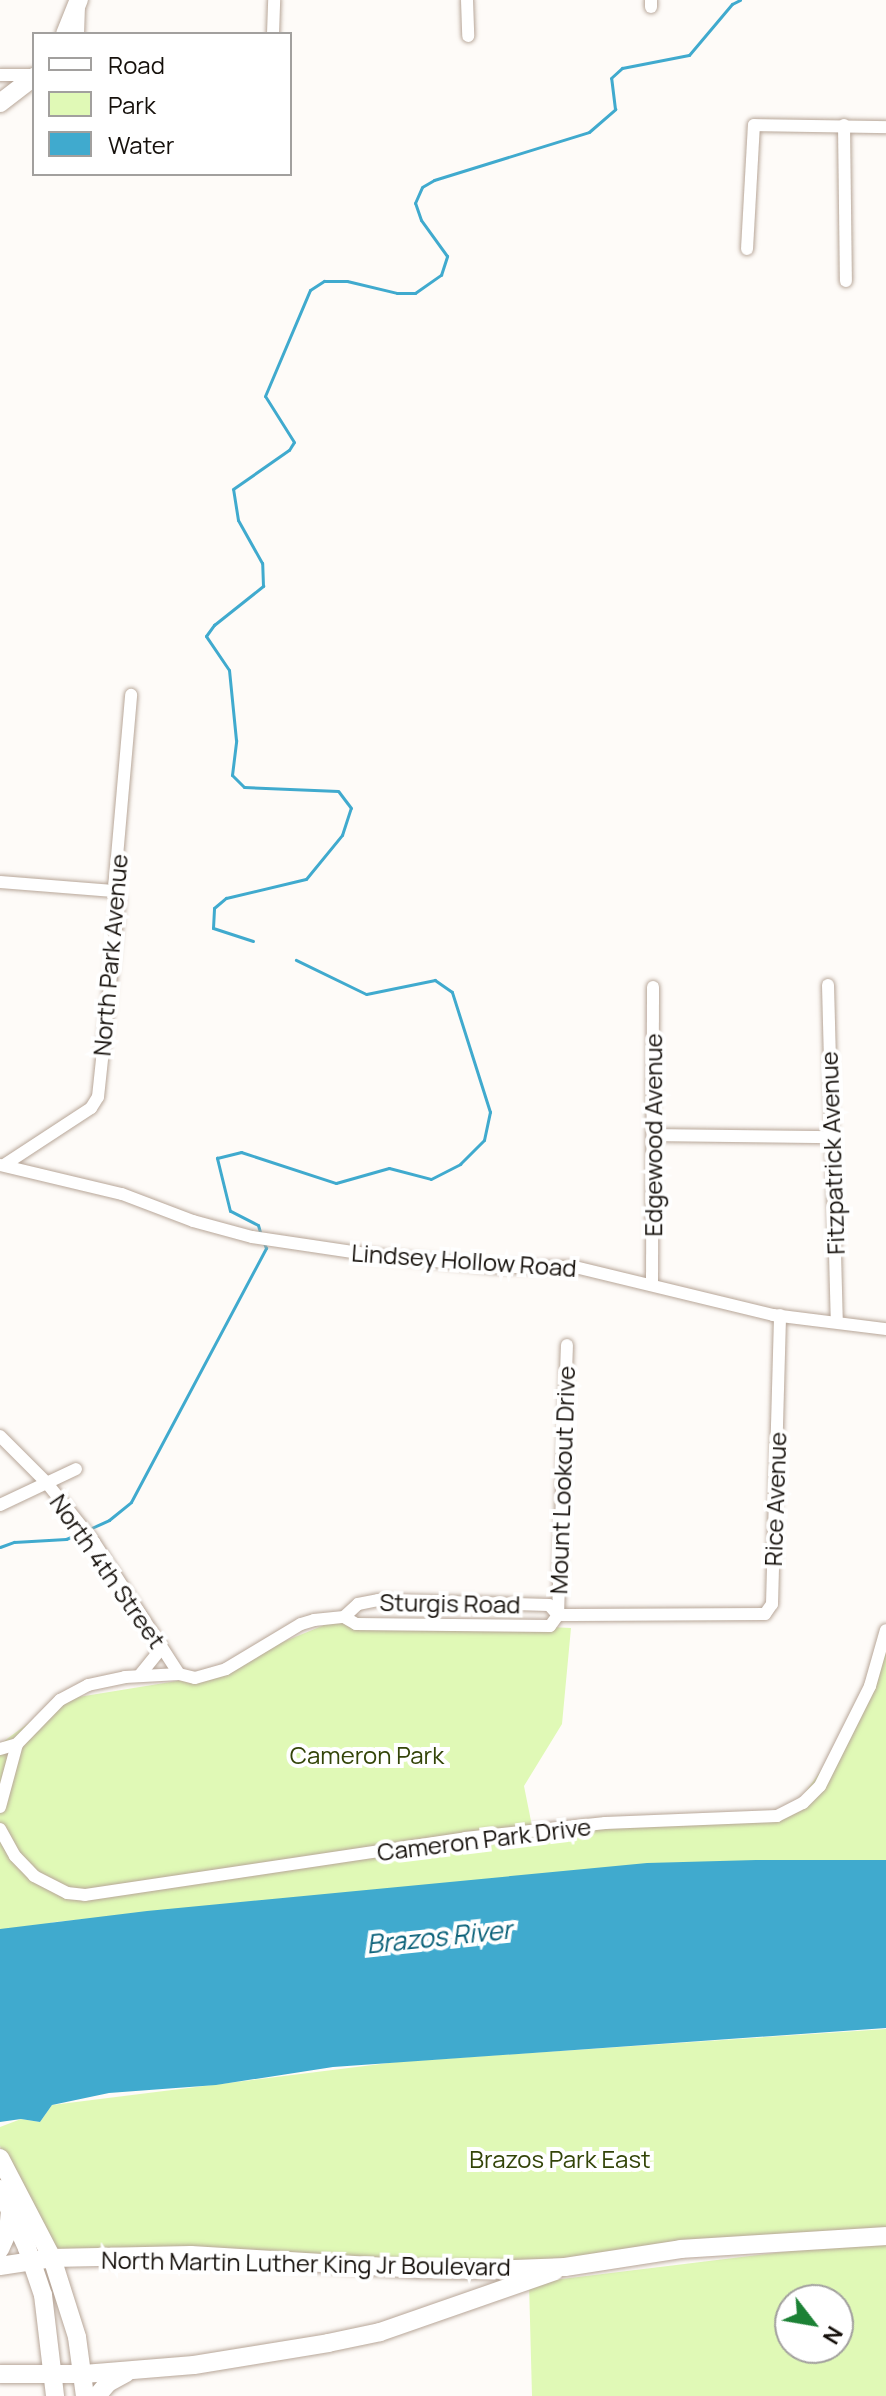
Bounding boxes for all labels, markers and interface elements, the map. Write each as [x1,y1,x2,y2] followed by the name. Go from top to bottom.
[32,32,292,176] legend
[108,48,165,81] text: Road
[108,88,156,121] text: Park
[108,128,175,161] text: Water
[87,853,133,1057] street label: North Park Avenue
[639,1033,667,1237] street label: Edgewood Avenue
[814,1051,850,1255] street label: Fitzpatrick Avenue
[350,1238,578,1282] street label: Lindsey Hollow Road
[544,1365,580,1595] street label: Mount Lookout Drive
[758,1431,792,1567] street label: Rice Avenue
[44,1489,172,1653] street label: North 4th Street
[379,1587,521,1619] street label: Sturgis Road
[290,1741,444,1769] park label: Cameron Park
[375,1812,593,1866] street label: Cameron Park Drive
[365,1914,513,1960] water label: Brazos River
[469,2145,651,2173] park label: Brazos Park East
[101,2245,511,2281] street label: North Martin Luther King Jr Boulevard
[774,2284,854,2364] north arrow
[816,2321,850,2350] text: N

